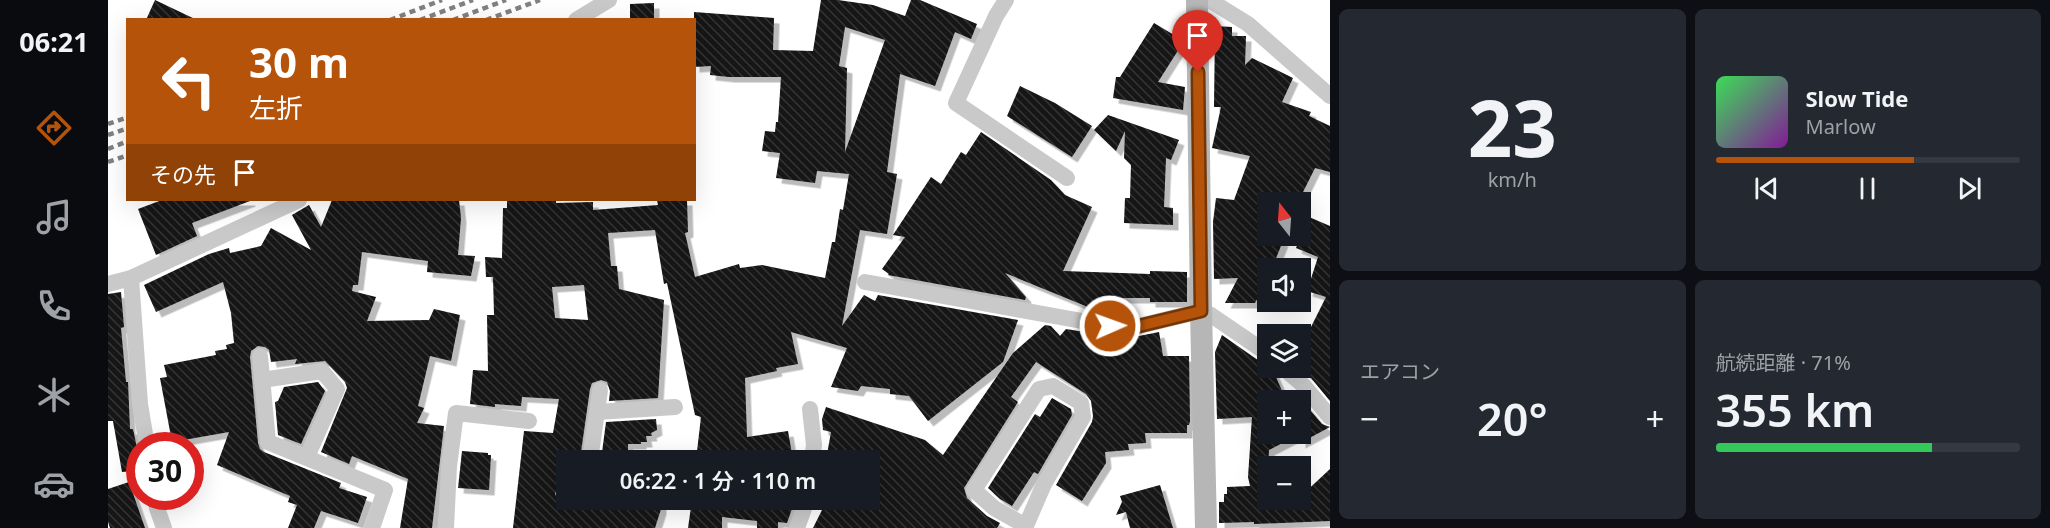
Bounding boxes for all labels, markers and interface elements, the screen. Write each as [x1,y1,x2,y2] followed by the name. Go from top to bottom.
[1172,10,1223,72] pin
[1181,19,1214,52] icon: arrive
[19,23,89,60] text: 06:21
[249,33,349,90] text: 30 m
[150,42,228,120] icon: left
[1468,74,1557,180] text: 23
[1806,83,1908,113] text: Slow Tide
[249,89,303,126] text: 左折
[33,107,75,149] icon: directions
[1806,113,1876,140] text: Marlow
[228,156,261,189] icon: arrive
[150,159,216,189] text: その先
[1488,166,1537,193] text: km/h
[1750,172,1783,205] icon: previous
[1851,172,1884,205] icon: pause
[1953,172,1986,205] icon: next
[1257,192,1311,246] north arrow
[1257,192,1311,510] map controls
[33,196,75,238] icon: music
[1257,258,1311,312] button: sound
[33,285,75,327] icon: phone
[1078,294,1142,358] position arrow
[1257,324,1311,378] button: layers
[1716,349,1851,376] text: 航続距離 · 71%
[1360,358,1440,385] text: エアコン
[33,374,75,416] icon: climate
[1716,379,1874,440] text: 355 km
[1477,388,1548,449] text: 20°
[1257,390,1311,444] button: +
[1360,396,1379,441] text: −
[1646,396,1665,441] text: +
[126,432,204,510] speed limit sign: 30
[1257,456,1311,510] button: −
[33,463,75,505] icon: car
[620,465,816,495] text: 06:22 · 1 分 · 110 m

